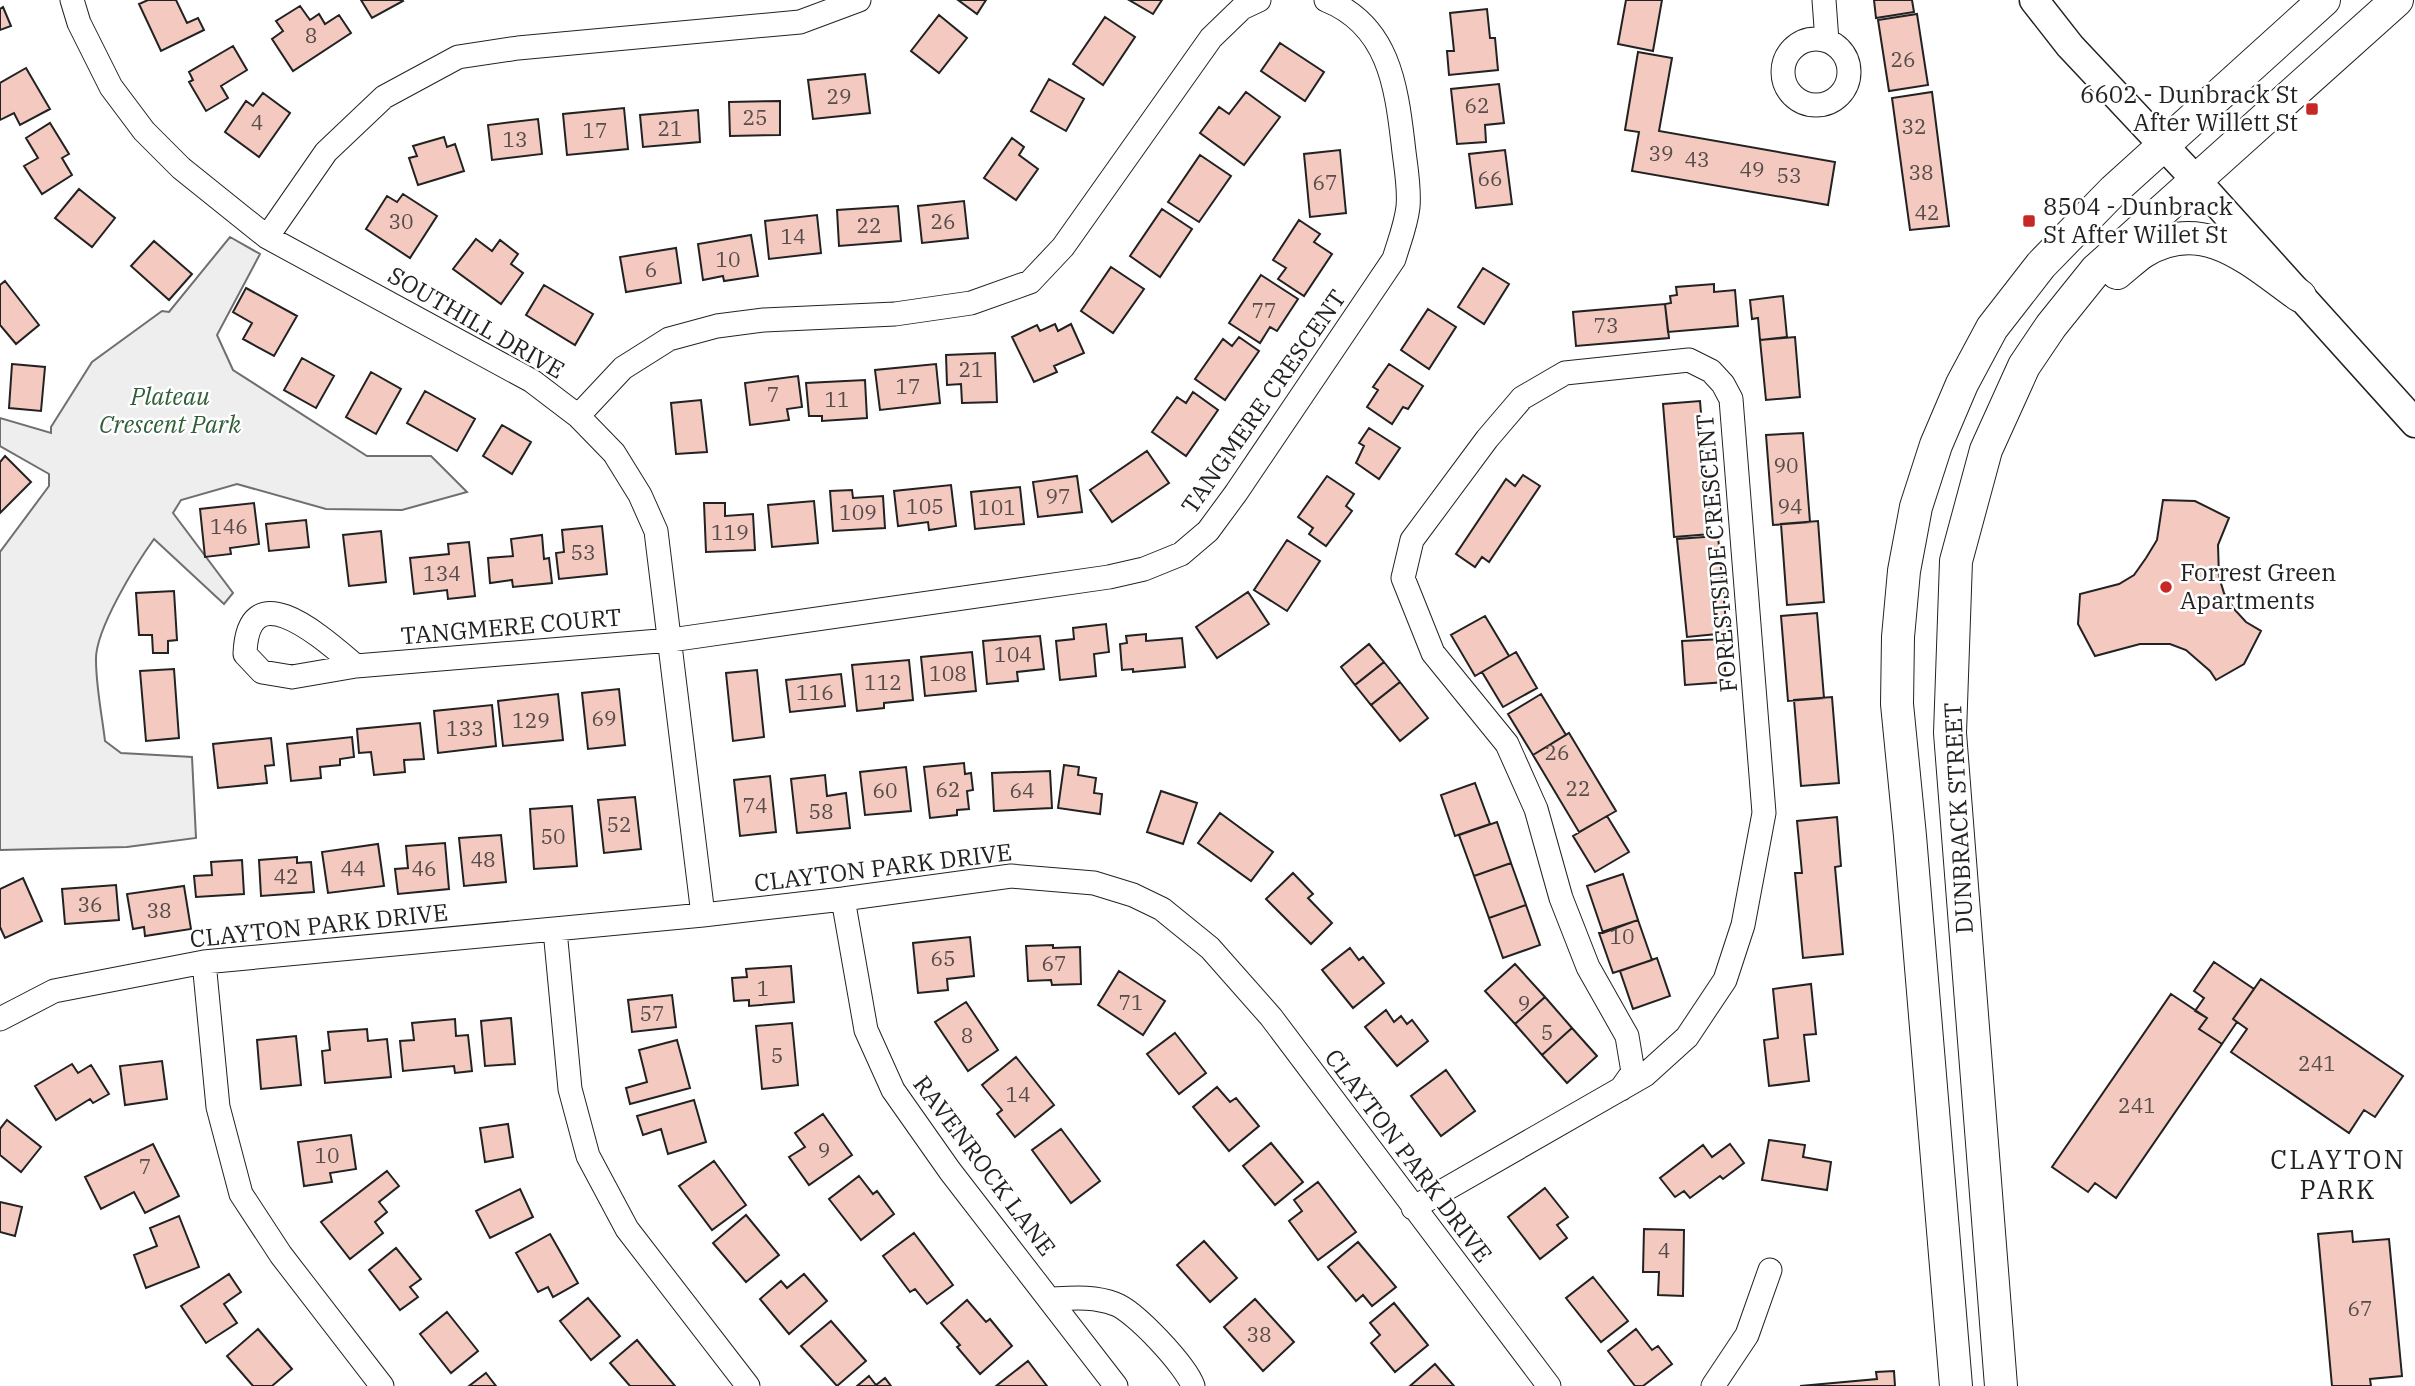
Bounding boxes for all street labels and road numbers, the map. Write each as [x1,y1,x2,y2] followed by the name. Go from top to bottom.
[383,259,570,386] street label: SOUTHILL DRIVE
[1174,283,1353,520] street label: TANGMERE CRESCENT
[1688,413,1744,694] street label: FORESTSIDE CRESCENT
[399,600,623,652] street label: TANGMERE COURT
[1936,702,1980,935] street label: DUNBRACK STREET
[752,835,1014,899] street label: CLAYTON PARK DRIVE
[188,896,450,954] street label: CLAYTON PARK DRIVE
[1318,1042,1500,1269] street label: CLAYTON PARK DRIVE
[906,1069,1063,1262] street label: RAVENROCK LANE

